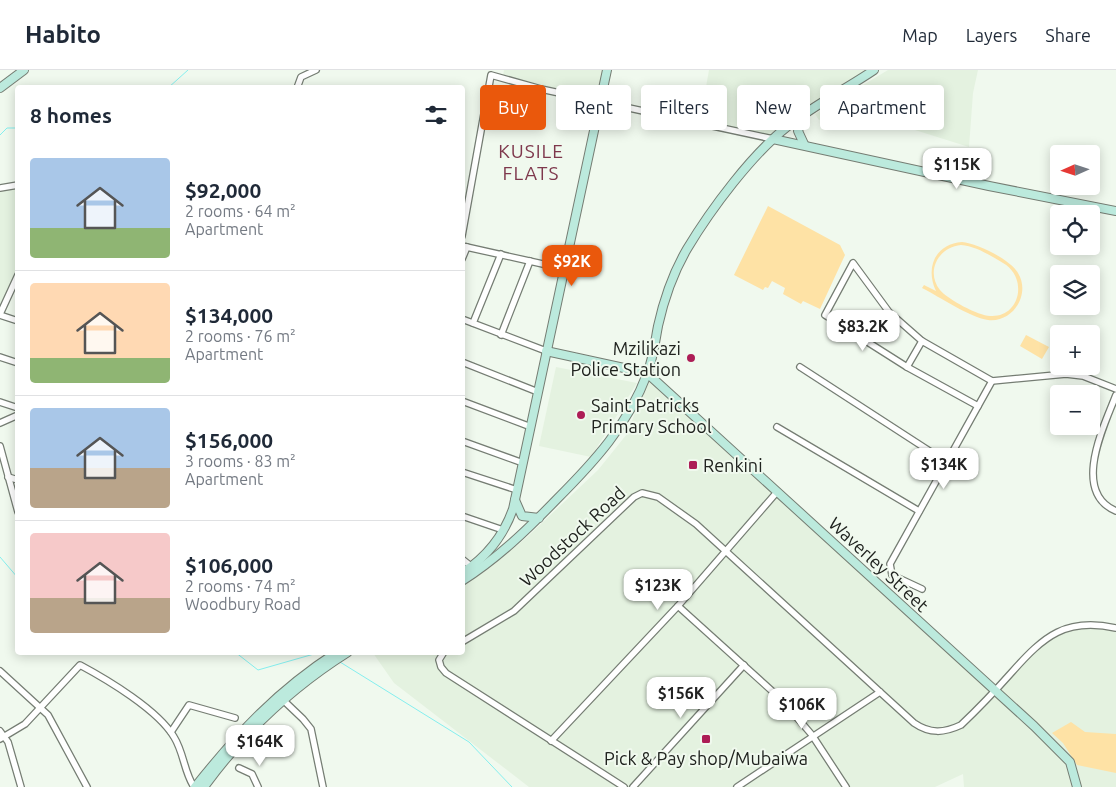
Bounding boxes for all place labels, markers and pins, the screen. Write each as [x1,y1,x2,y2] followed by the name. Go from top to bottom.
[922,148,992,190] pin: $115K
[542,244,602,287] pin: $92K
[822,310,904,352] pin: $83.2K
[570,338,681,379] place label: Mzilikazi Police Station
[685,352,697,364] marker: Mzilikazi Police Station
[591,395,712,436] place label: Saint Patricks Primary School
[575,409,587,421] marker: Saint Patricks Primary School
[909,448,979,490] pin: $134K
[703,455,763,475] place label: Renkini
[687,459,699,471] marker: Renkini
[623,568,693,611] pin: $123K
[646,676,716,719] pin: $156K
[767,688,837,730] pin: $106K
[225,724,295,767] pin: $164K
[700,733,712,745] marker: Pick & Pay shop/Mubaiwa
[604,748,808,768] place label: Pick & Pay shop/Mubaiwa

